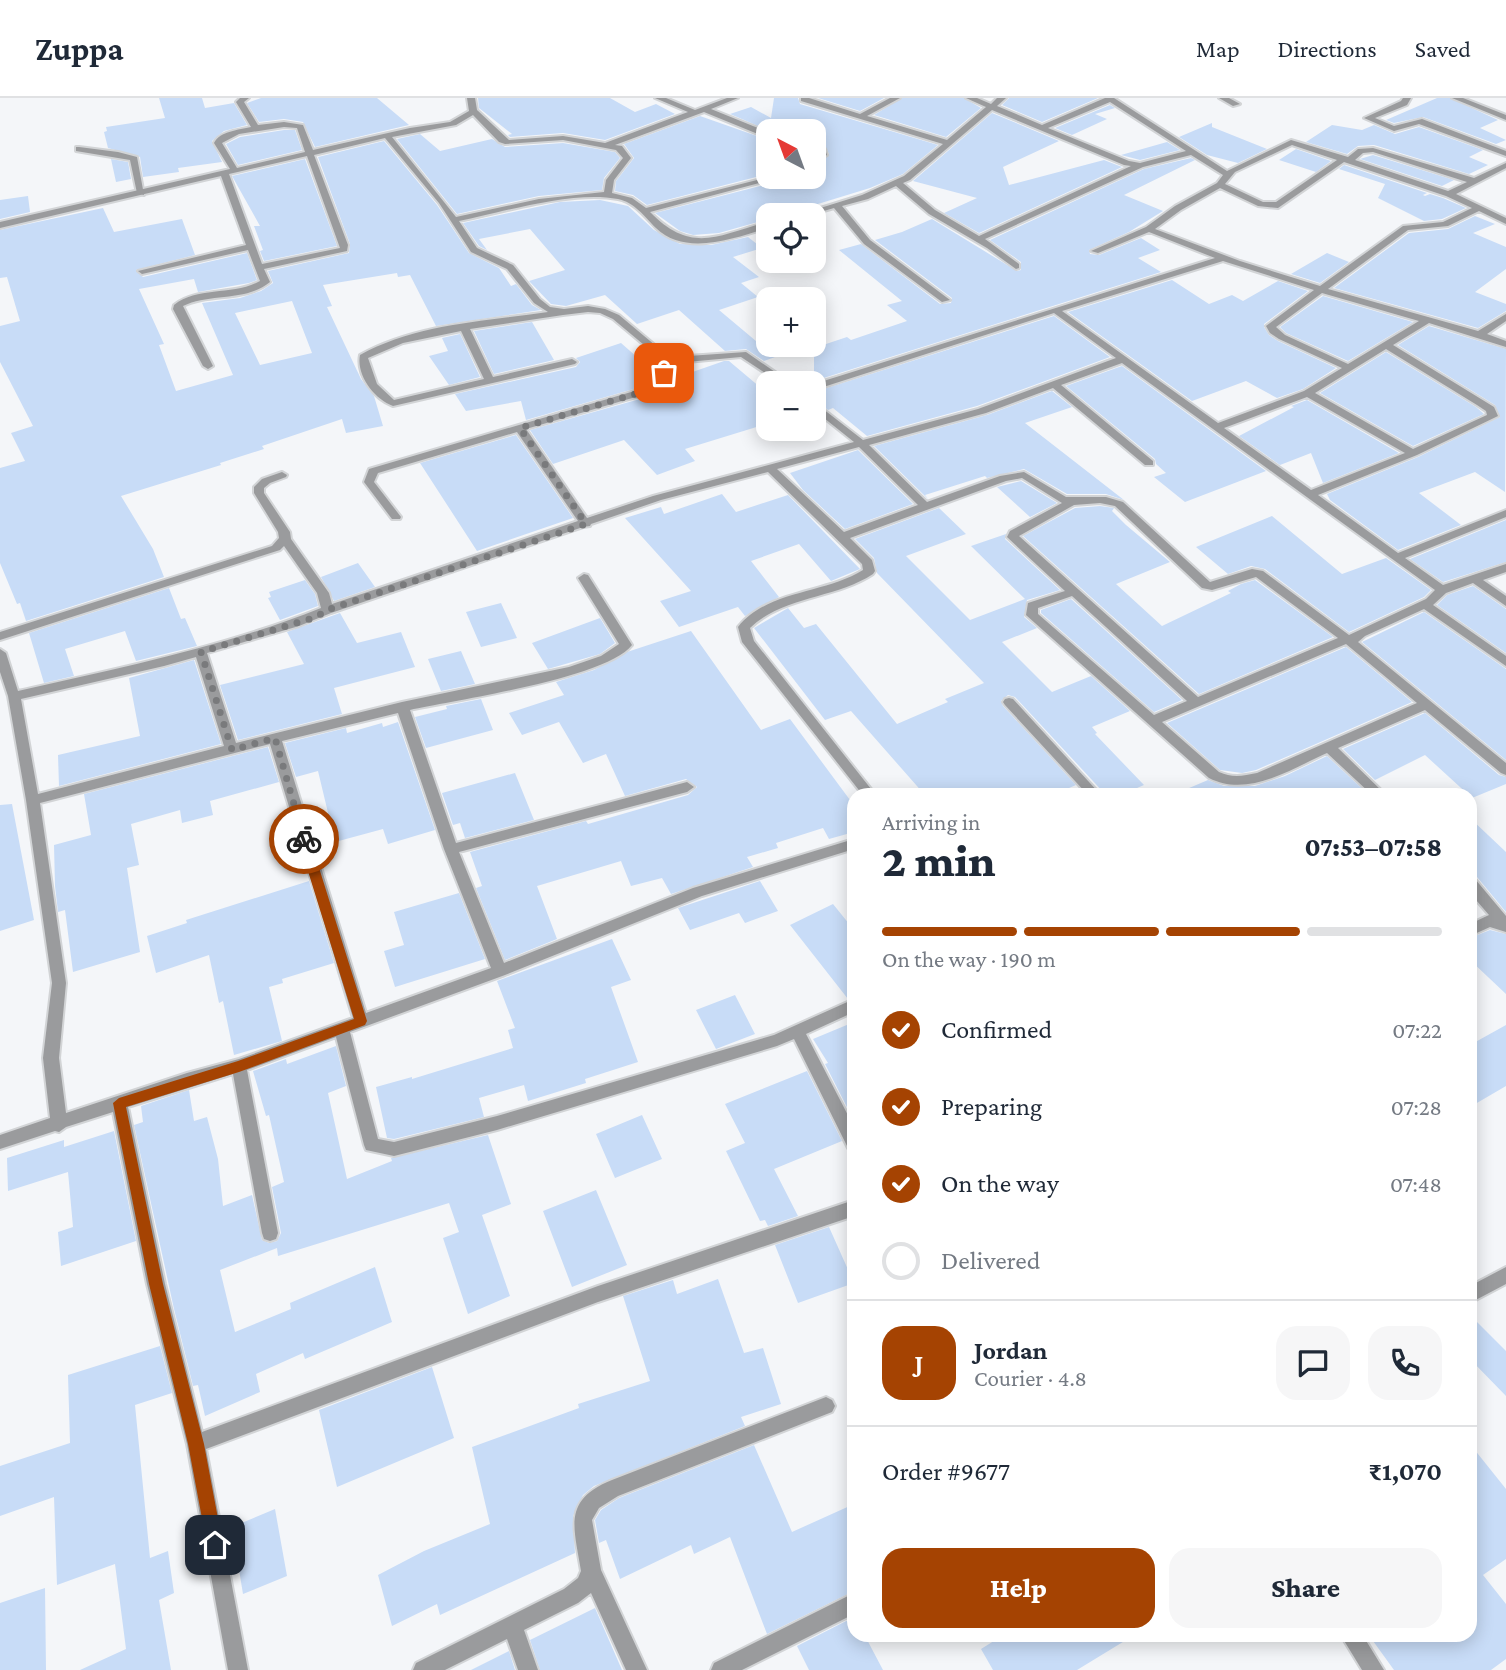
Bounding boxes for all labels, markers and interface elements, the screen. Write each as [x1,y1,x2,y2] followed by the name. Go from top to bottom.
[35,30,124,67] text: Zuppa
[1196,35,1240,62] text: Map
[1278,35,1377,62] text: Directions
[1415,35,1471,62] text: Saved
[756,119,826,189] north arrow
[756,119,826,441] map controls
[756,203,826,273] button: locate
[756,287,826,357] button: +
[634,343,694,403] pin
[645,354,683,392] icon: bag
[756,371,826,441] button: −
[269,804,339,874] courier
[882,809,980,835] text: Arriving in
[285,820,323,858] icon: bike
[1304,833,1442,862] text: 07:53–07:58
[882,835,996,886] text: 2 min
[882,946,1056,972] text: On the way · 190 m
[882,1011,920,1049] icon: check
[941,1015,1052,1044] text: Confirmed
[1392,1017,1442,1043] text: 07:22
[882,1088,920,1126] icon: check
[941,1092,1042,1121] text: Preparing
[1391,1094,1442,1120] text: 07:28
[882,1165,920,1203] icon: check
[941,1169,1059,1198] text: On the way
[1390,1171,1442,1197] text: 07:48
[941,1246,1040,1275] text: Delivered
[1276,1326,1350,1400] button: chat
[1368,1326,1442,1400] button: phone
[974,1336,1048,1365] text: Jordan
[915,1349,923,1378] text: J
[974,1365,1087,1391] text: Courier · 4.8
[882,1457,1010,1486] text: Order #9677
[1368,1457,1442,1486] text: ₹1,070
[185,1515,245,1575] pin
[196,1526,234,1564] icon: home
[882,1548,1155,1628] button: Help
[1169,1548,1442,1628] button: Share

